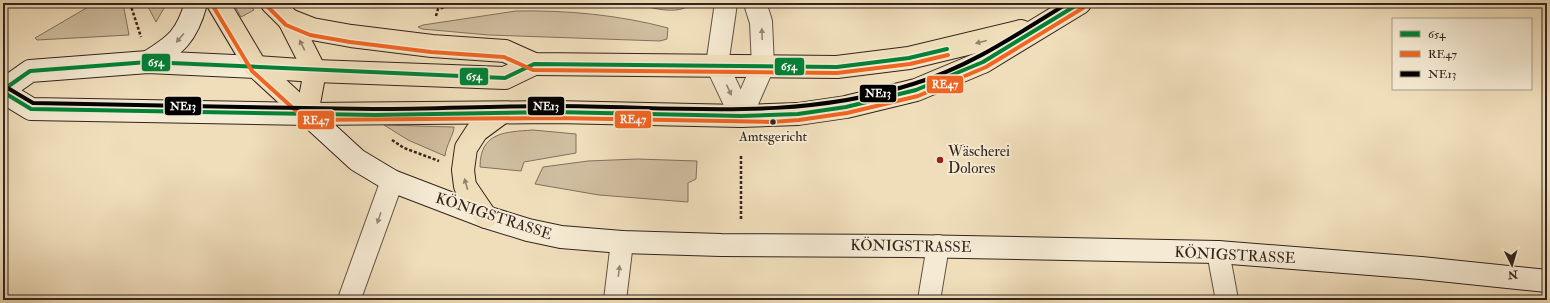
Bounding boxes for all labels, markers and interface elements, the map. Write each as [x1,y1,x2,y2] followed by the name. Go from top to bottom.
[1392,18,1532,90] legend
[1428,27,1446,42] text: 654
[758,28,765,40] one-way arrow
[175,33,184,43] one-way arrow
[975,39,987,45] one-way arrow
[299,40,305,51] one-way arrow
[1428,47,1457,62] text: RE47
[141,53,171,72] line badge: 654
[148,56,165,70] text: 654
[774,57,805,76] line badge: 654
[781,60,798,74] text: 654
[459,67,489,86] line badge: 654
[1428,67,1456,82] text: NE13
[466,70,483,84] text: 654
[926,75,964,94] line badge: RE47
[932,78,959,92] text: RE47
[859,84,897,103] line badge: NE13
[726,85,732,96] one-way arrow
[864,87,891,100] text: NE13
[164,96,202,116] line badge: NE13
[527,96,565,116] line badge: NE13
[169,100,196,113] text: NE13
[532,100,559,113] text: NE13
[297,110,335,130] line badge: RE47
[614,110,652,129] line badge: RE47
[620,113,647,127] text: RE47
[303,114,330,128] text: RE47
[768,117,778,127] marker: Amtsgericht
[738,128,807,145] place label: Amtsgericht
[947,142,1010,178] place label: Wäscherei Dolores
[935,155,945,165] marker: Wäscherei Dolores
[463,177,469,189] one-way arrow
[433,188,555,244] street label: KÖNIGSTRASSE
[376,213,382,225] one-way arrow
[850,235,972,257] street label: KÖNIGSTRASSE
[1174,242,1296,268] street label: KÖNIGSTRASSE
[1492,245,1532,285] north arrow
[615,265,622,277] one-way arrow
[1506,267,1519,281] text: N

